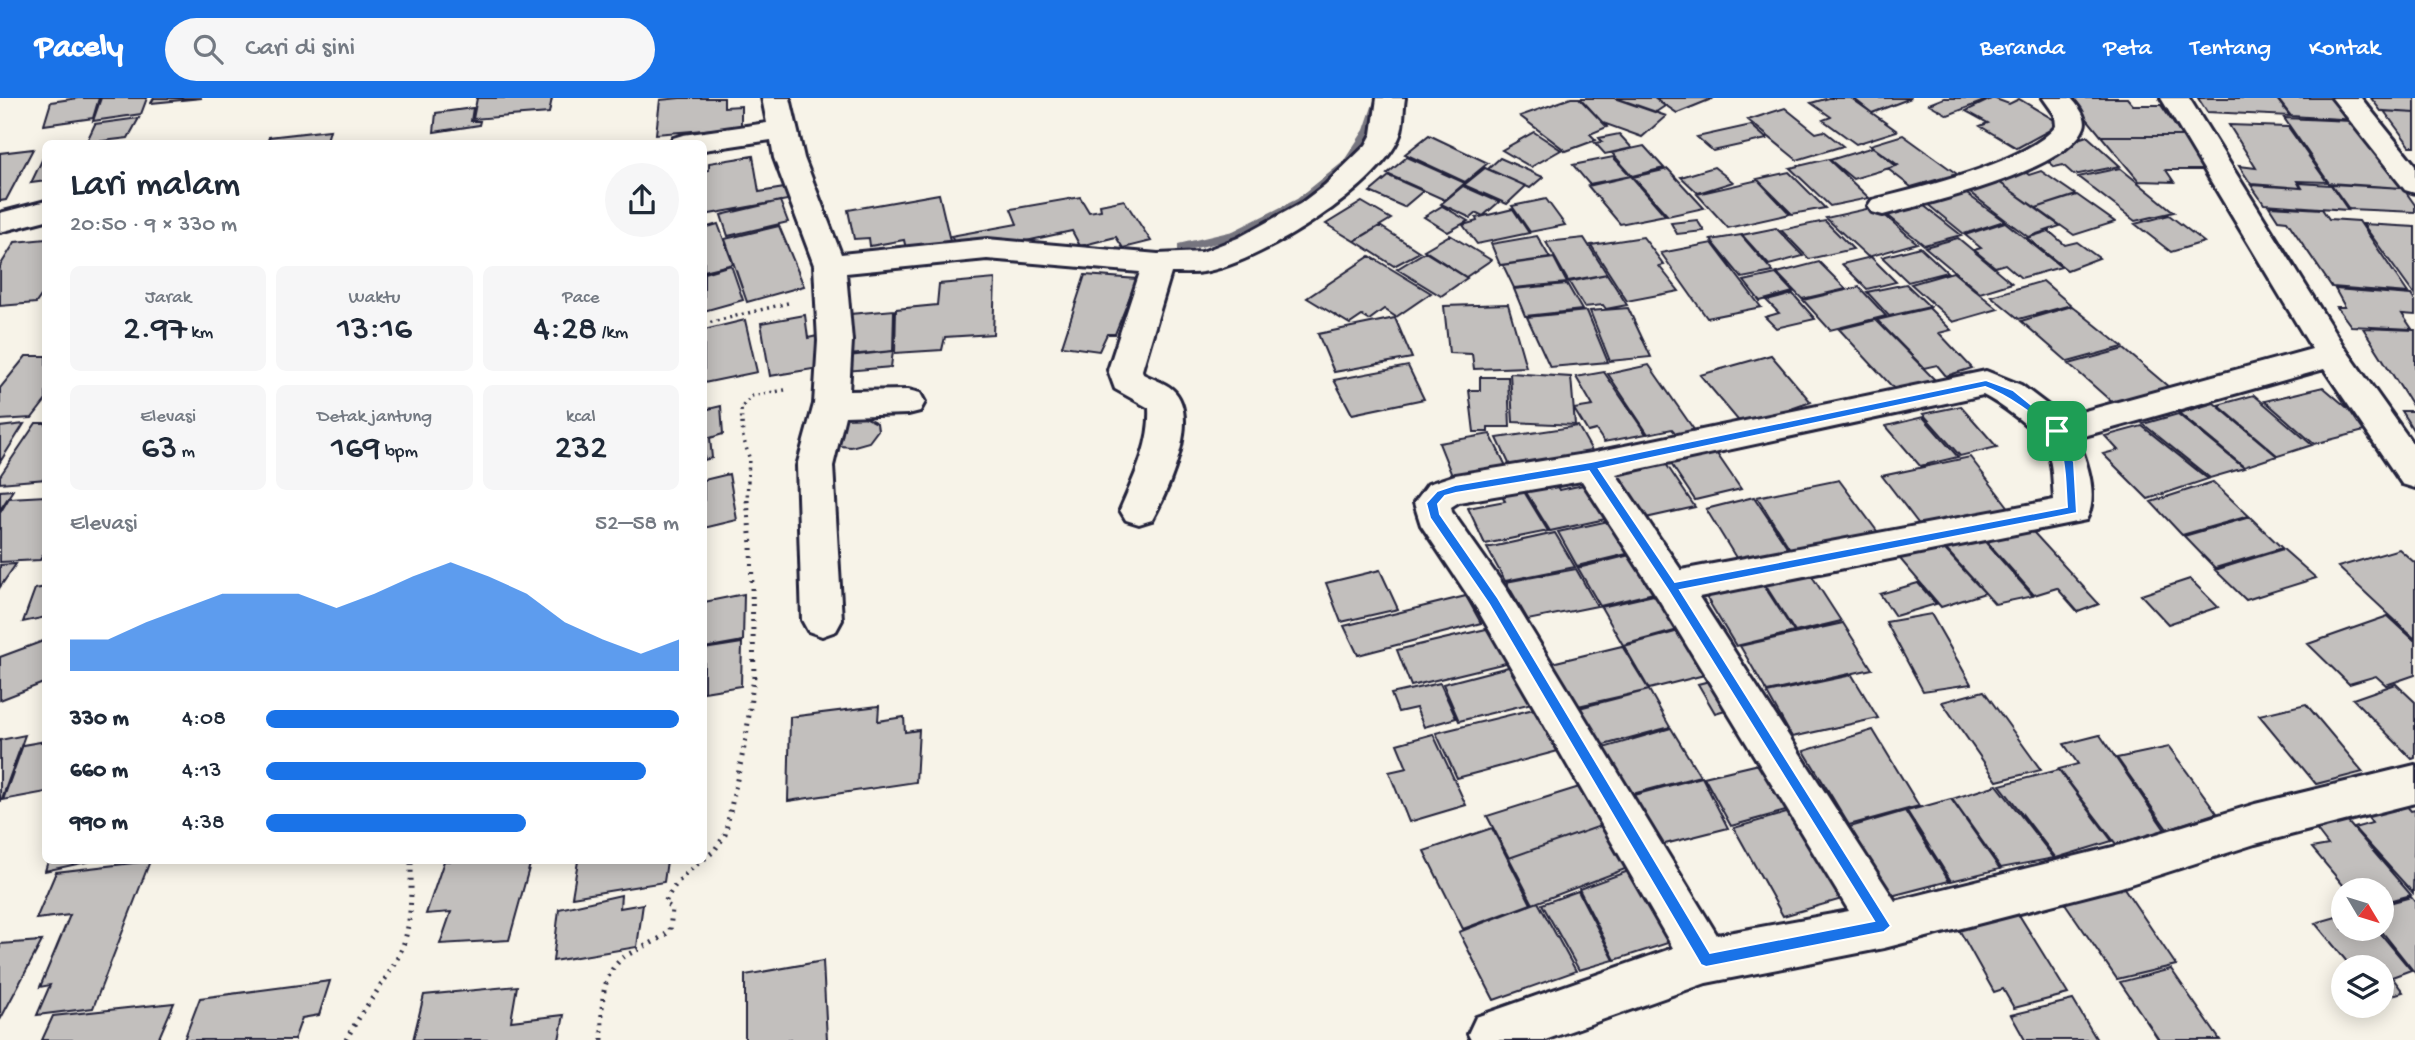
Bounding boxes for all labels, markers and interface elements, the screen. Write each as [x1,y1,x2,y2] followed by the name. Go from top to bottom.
[165,18,655,81] search box
[35,30,123,68] text: Pacely
[189,30,227,68] icon: search
[245,34,355,65] text: Cari di sini
[1980,35,2065,64] text: Beranda
[2103,35,2152,64] text: Peta
[2190,35,2271,64] text: Tentang
[2309,35,2380,64] text: Kontak
[605,163,679,237] button: share
[70,164,240,208] text: Lari malam
[70,212,237,239] text: 20:50 · 9 × 330 m
[145,287,191,310] text: Jarak
[349,287,400,310] text: Waktu
[562,287,599,310] text: Pace
[123,310,187,351] text: 2.97
[337,310,412,351] text: 13:16
[533,310,597,351] text: 4:28
[187,322,213,345] text: km
[597,322,628,345] text: /km
[2027,401,2087,461] pin
[140,406,196,429] text: Elevasi
[317,406,432,429] text: Detak jantung
[566,406,596,429] text: kcal
[2038,412,2076,450] icon: arrive
[141,429,177,470] text: 63
[331,429,381,470] text: 169
[555,429,607,470] text: 232
[177,441,195,464] text: m
[381,441,418,464] text: bpm
[70,511,138,538] text: Elevasi
[595,511,679,538] text: 52–58 m
[70,706,129,733] text: 330 m
[182,706,226,733] text: 4:08
[70,758,128,785] text: 660 m
[182,758,221,785] text: 4:13
[70,810,128,837] text: 990 m
[182,810,225,837] text: 4:38
[2331,878,2394,942] north arrow
[2331,878,2394,1018] map controls
[2331,955,2394,1018] button: layers

